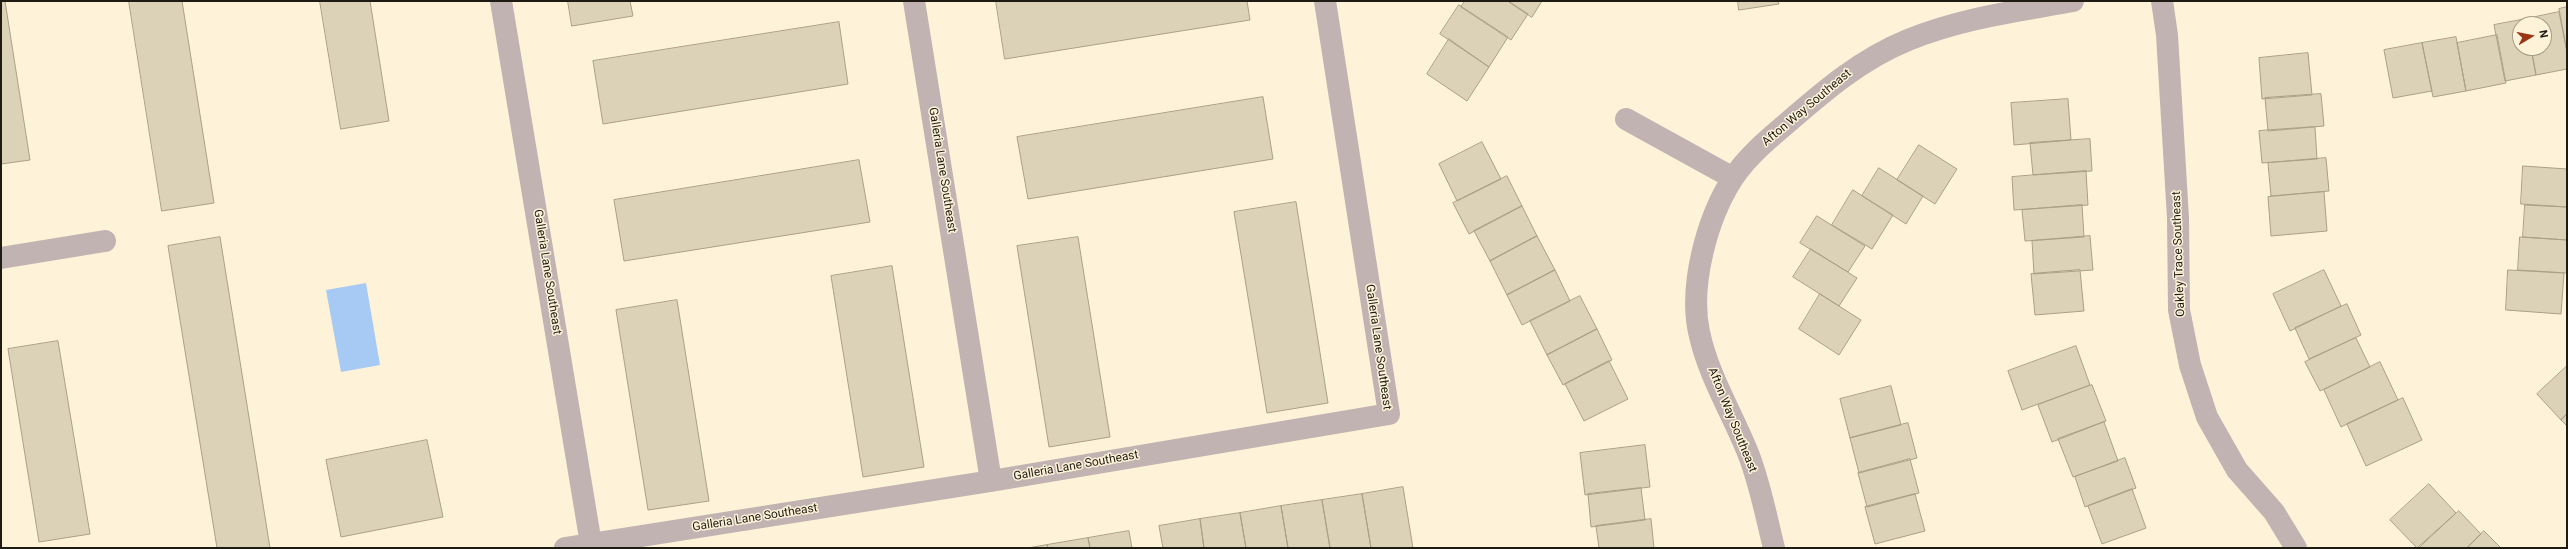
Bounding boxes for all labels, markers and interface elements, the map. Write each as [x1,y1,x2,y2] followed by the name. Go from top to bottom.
[2512,16,2552,56] north arrow
[2536,29,2550,39] text: N
[1759,67,1855,149] street label: Afton Way Southeast
[925,106,959,234] street label: Galleria Lane Southeast
[2170,191,2188,317] street label: Oakley Trace Southeast
[530,208,564,336] street label: Galleria Lane Southeast
[1362,283,1394,411] street label: Galleria Lane Southeast
[1704,365,1760,475] street label: Afton Way Southeast
[1012,448,1140,484] street label: Galleria Lane Southeast
[691,501,819,535] street label: Galleria Lane Southeast

